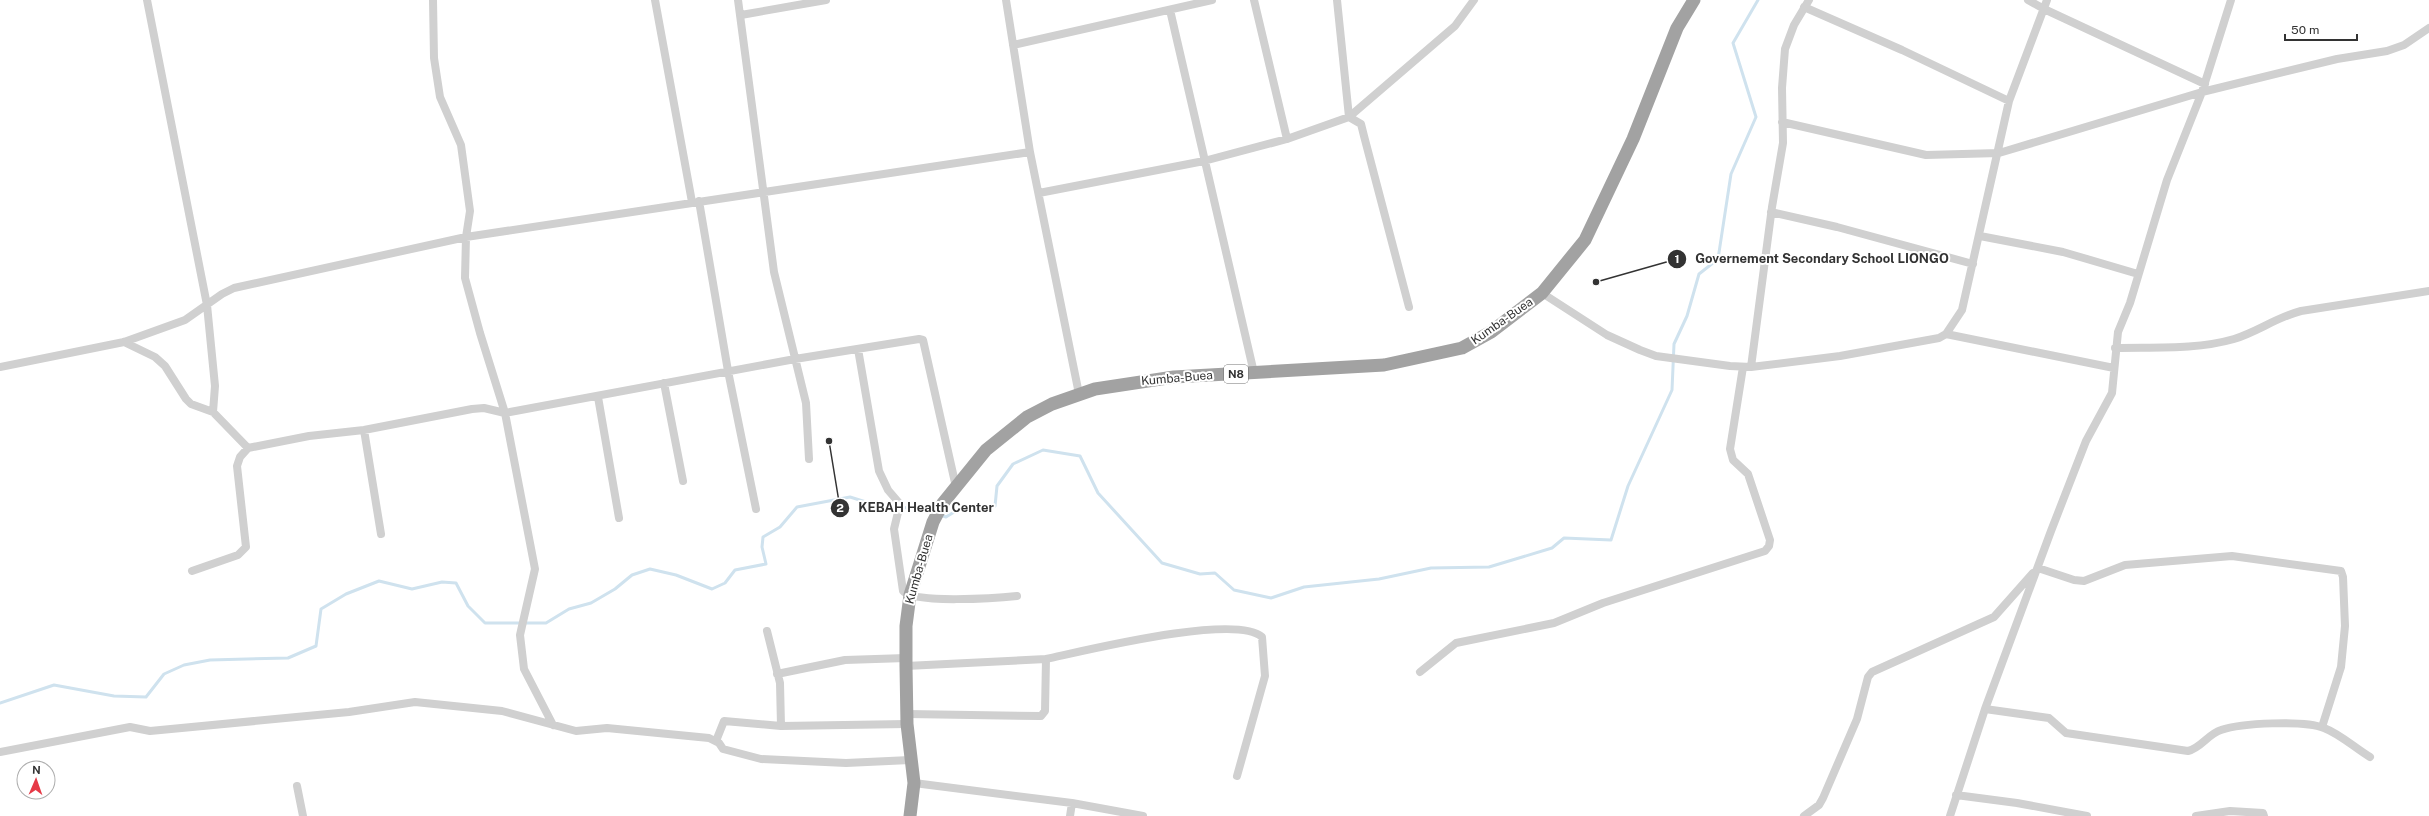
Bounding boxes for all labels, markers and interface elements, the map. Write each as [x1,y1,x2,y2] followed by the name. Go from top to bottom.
[2285,16,2357,42] scale bar
[2291,23,2319,37] text: 50 m
[1667,246,1956,271] callout: Governement Secondary School LIONGO
[1695,251,1949,266] text: Governement Secondary School LIONGO
[1674,252,1680,266] text: 1
[1469,295,1535,347] street label: Kumba-Buea
[1224,365,1248,383] road number: N8
[1141,368,1213,388] street label: Kumba-Buea
[830,495,1002,520] callout: KEBAH Health Center
[858,500,994,515] text: KEBAH Health Center
[836,501,844,515] text: 2
[902,533,936,605] street label: Kumba-Buea
[16,760,56,800] north arrow
[32,764,41,776] text: N

